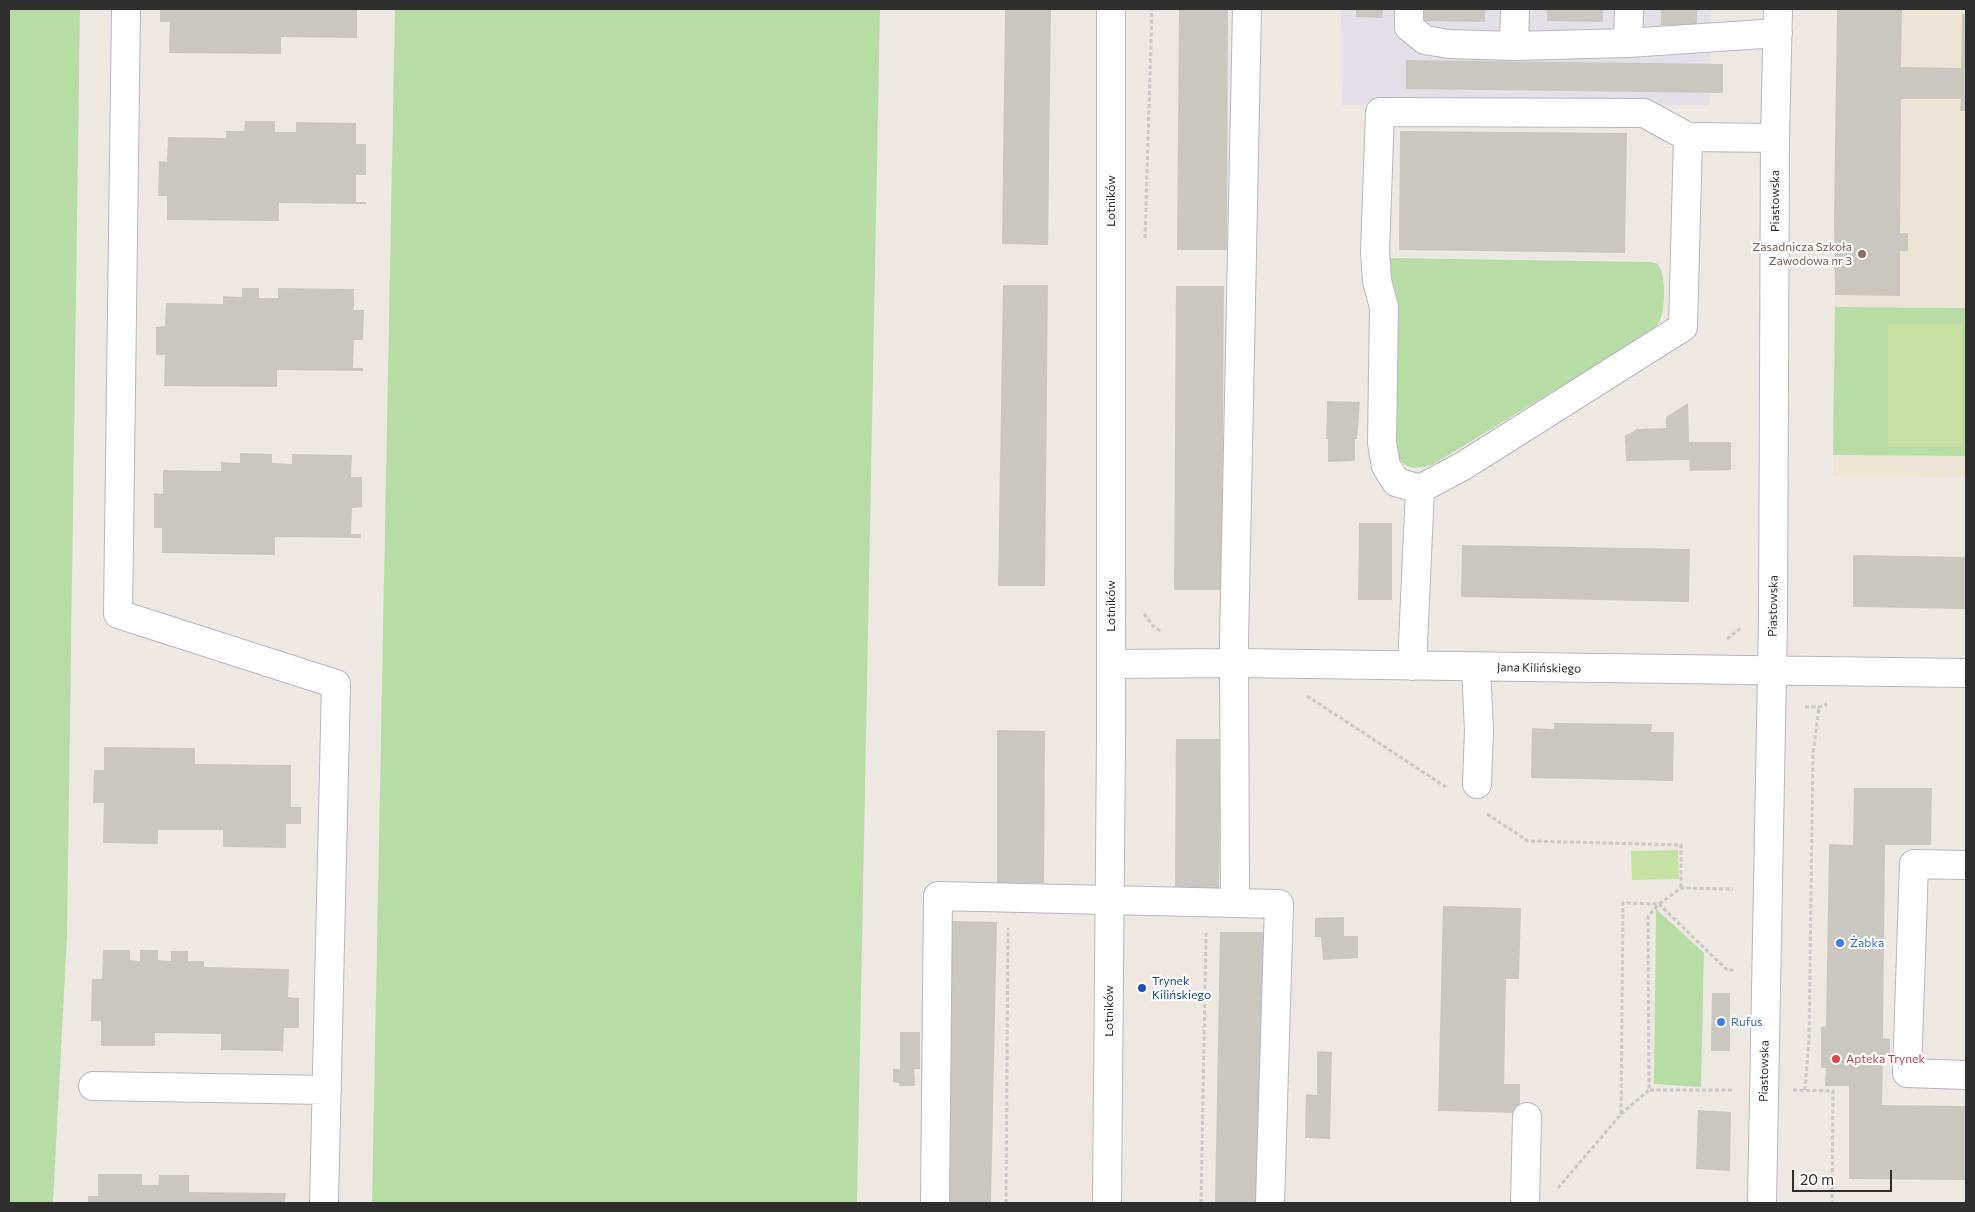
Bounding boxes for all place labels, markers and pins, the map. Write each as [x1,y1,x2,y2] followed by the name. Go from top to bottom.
[1752,240,1852,268] place label: Zasadnicza Szkoła Zawodowa nr 3
[1856,248,1868,260] marker: Zasadnicza Szkoła Zawodowa nr 3
[1850,936,1884,950] place label: Żabka
[1834,937,1846,949] marker: Żabka
[1152,974,1211,1002] place label: Trynek Kilińskiego
[1136,982,1148,994] marker: Trynek Kilińskiego
[1731,1015,1763,1029] place label: Rufus
[1715,1016,1727,1028] marker: Rufus
[1846,1052,1925,1066] place label: Apteka Trynek
[1830,1053,1842,1065] marker: Apteka Trynek

